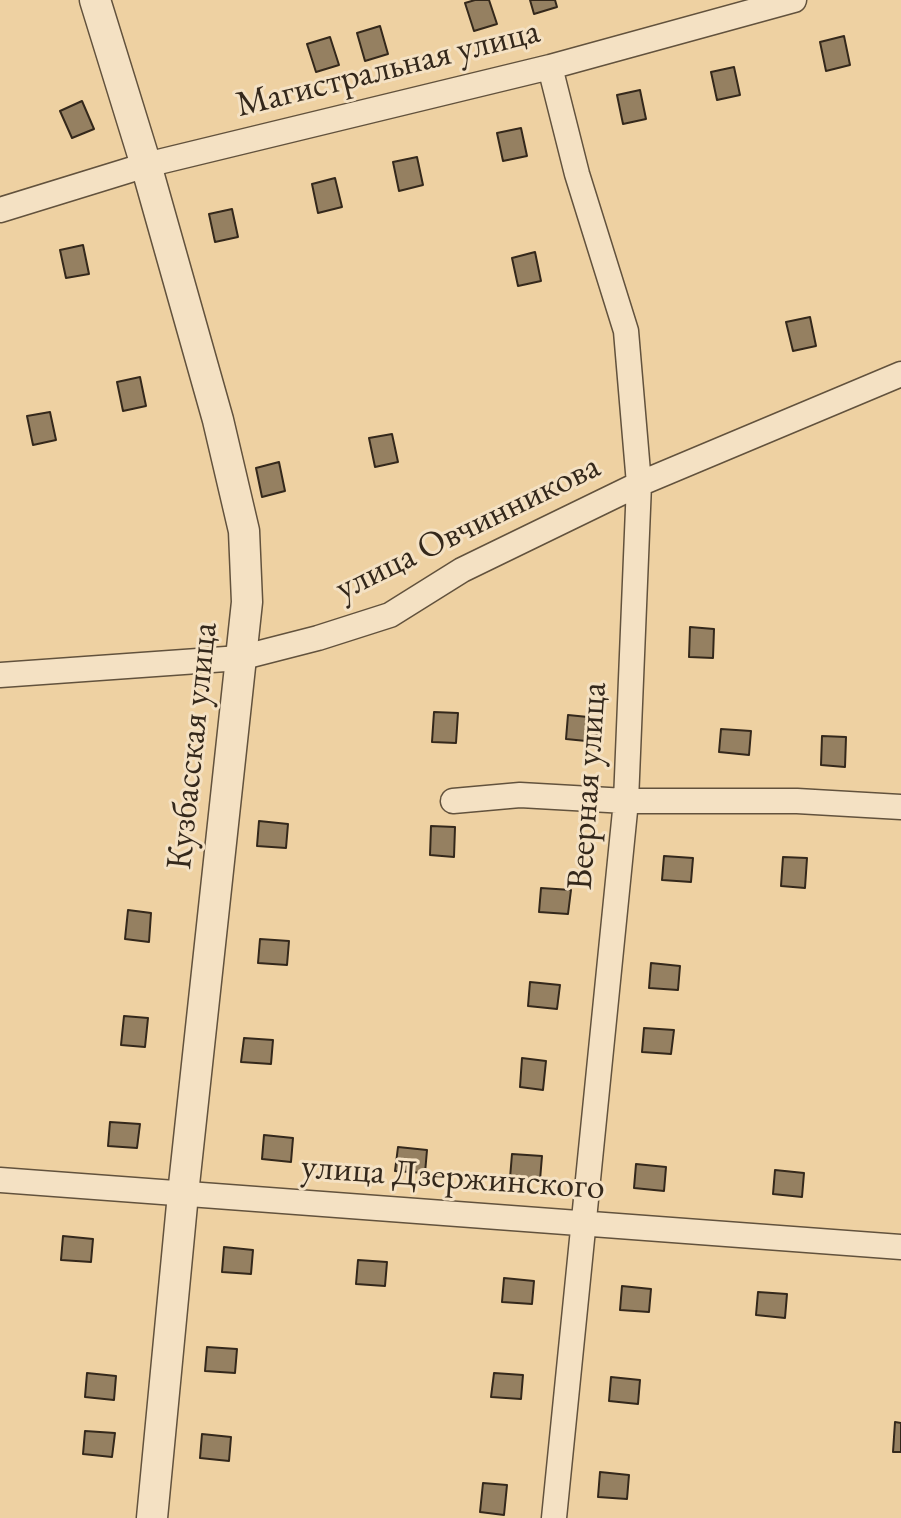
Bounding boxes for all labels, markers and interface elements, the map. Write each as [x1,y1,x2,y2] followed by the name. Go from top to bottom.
[232,10,544,128] street label: Магистральная улица
[329,445,607,611] street label: улица Овчинникова
[159,620,227,872] street label: Кузбасская улица
[559,681,617,891] street label: Веерная улица
[300,1146,606,1210] street label: улица Дзержинского

